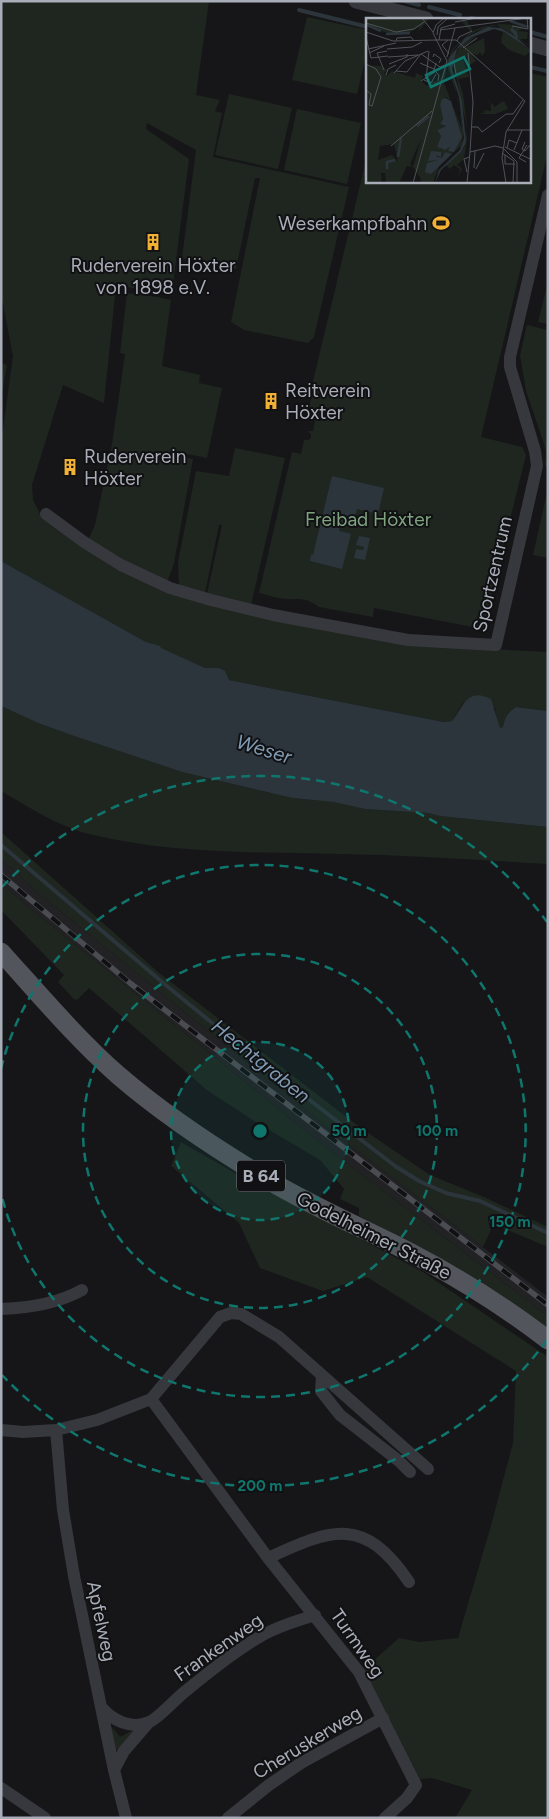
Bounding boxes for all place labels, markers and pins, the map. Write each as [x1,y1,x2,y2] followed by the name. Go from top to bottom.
[278,212,427,235] place label: Weserkampfbahn
[431,213,451,233] sports icon: Weserkampfbahn
[143,232,163,252] building icon: Ruderverein Höxter von 1898 e.V.
[70,254,236,299] place label: Ruderverein Höxter von 1898 e.V.
[285,379,371,424] place label: Reitverein Höxter
[261,391,281,411] building icon: Reitverein Höxter
[84,445,186,490] place label: Ruderverein Höxter
[60,457,80,477] building icon: Ruderverein Höxter
[251,1122,269,1140] centre of rings

